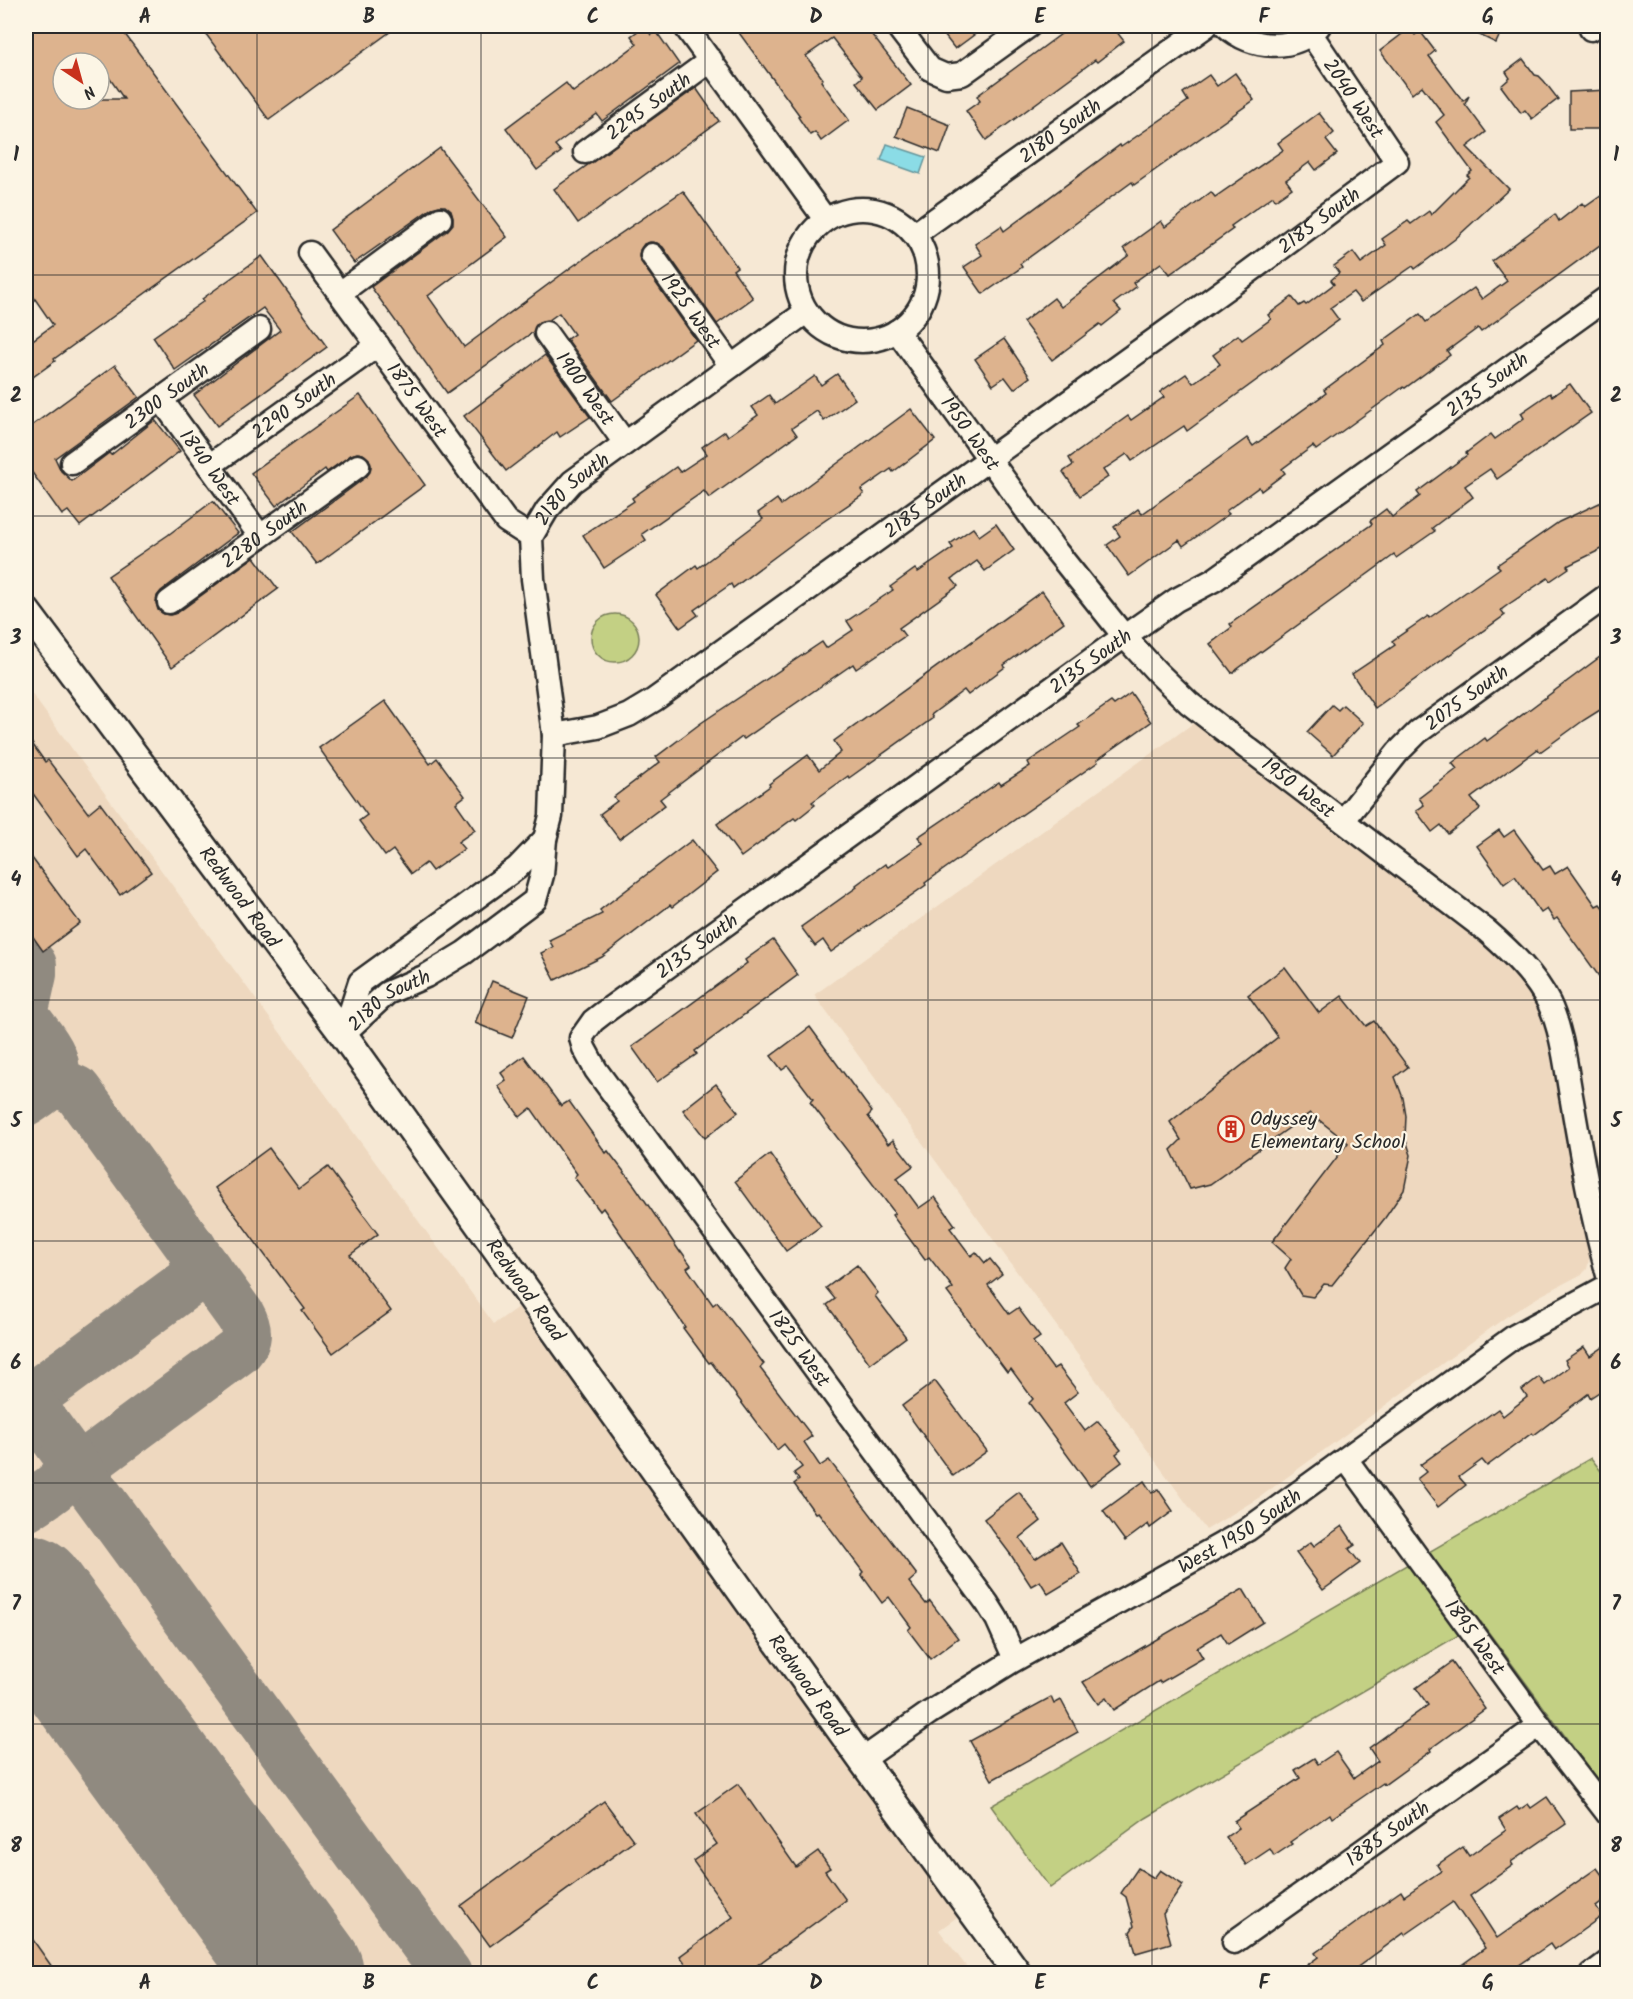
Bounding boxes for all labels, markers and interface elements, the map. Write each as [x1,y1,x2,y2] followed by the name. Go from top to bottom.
[139,2,151,34] text: A
[363,2,375,34] text: B
[587,2,599,34] text: C
[809,2,823,34] text: D
[1034,2,1046,34] text: E
[1259,2,1271,34] text: F
[1482,2,1494,34] text: G
[51,51,111,111] north arrow
[1313,52,1391,146] street label: 2040 West
[600,65,699,150] street label: 2295 South
[77,79,100,105] text: N
[1013,91,1109,173] street label: 2180 South
[13,140,19,172] text: 1
[1613,140,1619,172] text: 1
[1272,180,1368,263] street label: 2185 South
[651,267,728,357] street label: 1925 West
[1440,345,1536,427] street label: 2135 South
[546,346,622,433] street label: 1900 West
[118,355,217,439] street label: 2300 South
[377,356,455,446] street label: 1875 West
[245,365,344,449] street label: 2290 South
[10,381,22,413] text: 2
[1610,381,1622,413] text: 2
[931,390,1007,479] street label: 1950 West
[170,423,248,514] street label: 1840 West
[527,445,617,532] street label: 2180 South
[878,466,975,548] street label: 2185 South
[215,493,316,578] street label: 2280 South
[1043,622,1140,703] street label: 2135 South
[10,623,22,655] text: 3
[1610,623,1622,655] text: 3
[1419,657,1516,740] street label: 2075 South
[1254,750,1341,828] street label: 1950 West
[190,840,288,956] street label: Redwood Road
[11,865,22,897] text: 4
[1611,865,1622,897] text: 4
[649,906,746,988] street label: 2135 South
[341,962,436,1040] street label: 2180 South
[1250,1104,1406,1159] place label: Odyssey Elementary School
[10,1106,23,1138] text: 5
[1610,1106,1623,1138] text: 5
[1216,1114,1246,1144] building icon: Odyssey Elementary School
[476,1233,573,1350] street label: Redwood Road
[759,1304,838,1395] street label: 1825 West
[11,1348,22,1380] text: 6
[1611,1348,1622,1380] text: 6
[1172,1481,1309,1584] street label: West 1950 South
[11,1589,21,1621] text: 7
[1611,1589,1621,1621] text: 7
[1435,1593,1513,1683] street label: 1895 West
[759,1628,855,1745] street label: Redwood Road
[1340,1794,1437,1876] street label: 1885 South
[10,1831,22,1863] text: 8
[1610,1831,1622,1863] text: 8
[139,1968,151,1999] text: A
[363,1968,375,1999] text: B
[587,1968,599,1999] text: C
[809,1968,823,1999] text: D
[1034,1968,1046,1999] text: E
[1259,1968,1271,1999] text: F
[1482,1968,1494,1999] text: G

